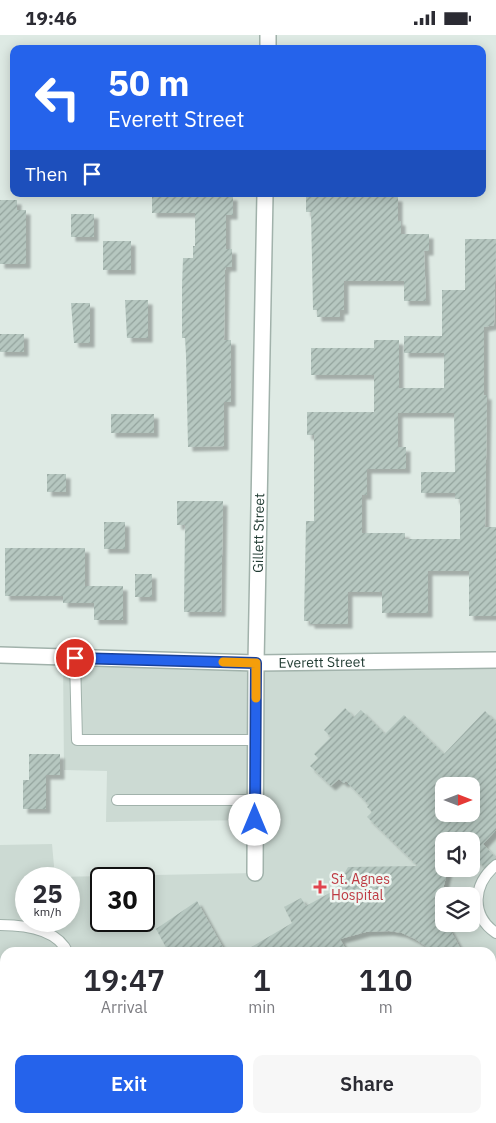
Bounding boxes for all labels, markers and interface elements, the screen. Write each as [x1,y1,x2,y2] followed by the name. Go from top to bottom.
[25,6,77,30] text: 19:46
[108,60,190,106] text: 50 m
[25,65,90,130] icon: left
[108,104,244,133] text: Everett Street
[78,160,106,188] icon: arrive
[25,162,68,186] text: Then
[249,493,268,573] street label: Gillett Street
[54,637,96,679] pin
[61,644,89,672] icon: arrive
[278,653,365,672] street label: Everett Street
[435,777,480,823] north arrow
[435,777,480,932] map controls
[228,793,280,845] position arrow
[435,832,480,877] button: sound
[90,867,155,932] speed limit sign: 30
[331,870,390,904] place label: St. Agnes Hospital
[32,877,63,910] text: 25
[313,880,327,894] marker: St. Agnes Hospital
[435,887,480,932] button: layers
[33,904,62,919] text: km/h
[83,960,165,999] text: 19:47
[253,960,271,999] text: 1
[359,960,413,999] text: 110
[101,997,147,1017] text: Arrival
[248,997,275,1017] text: min
[379,997,393,1017] text: m
[15,1055,243,1113] button: Exit
[253,1055,481,1113] button: Share

